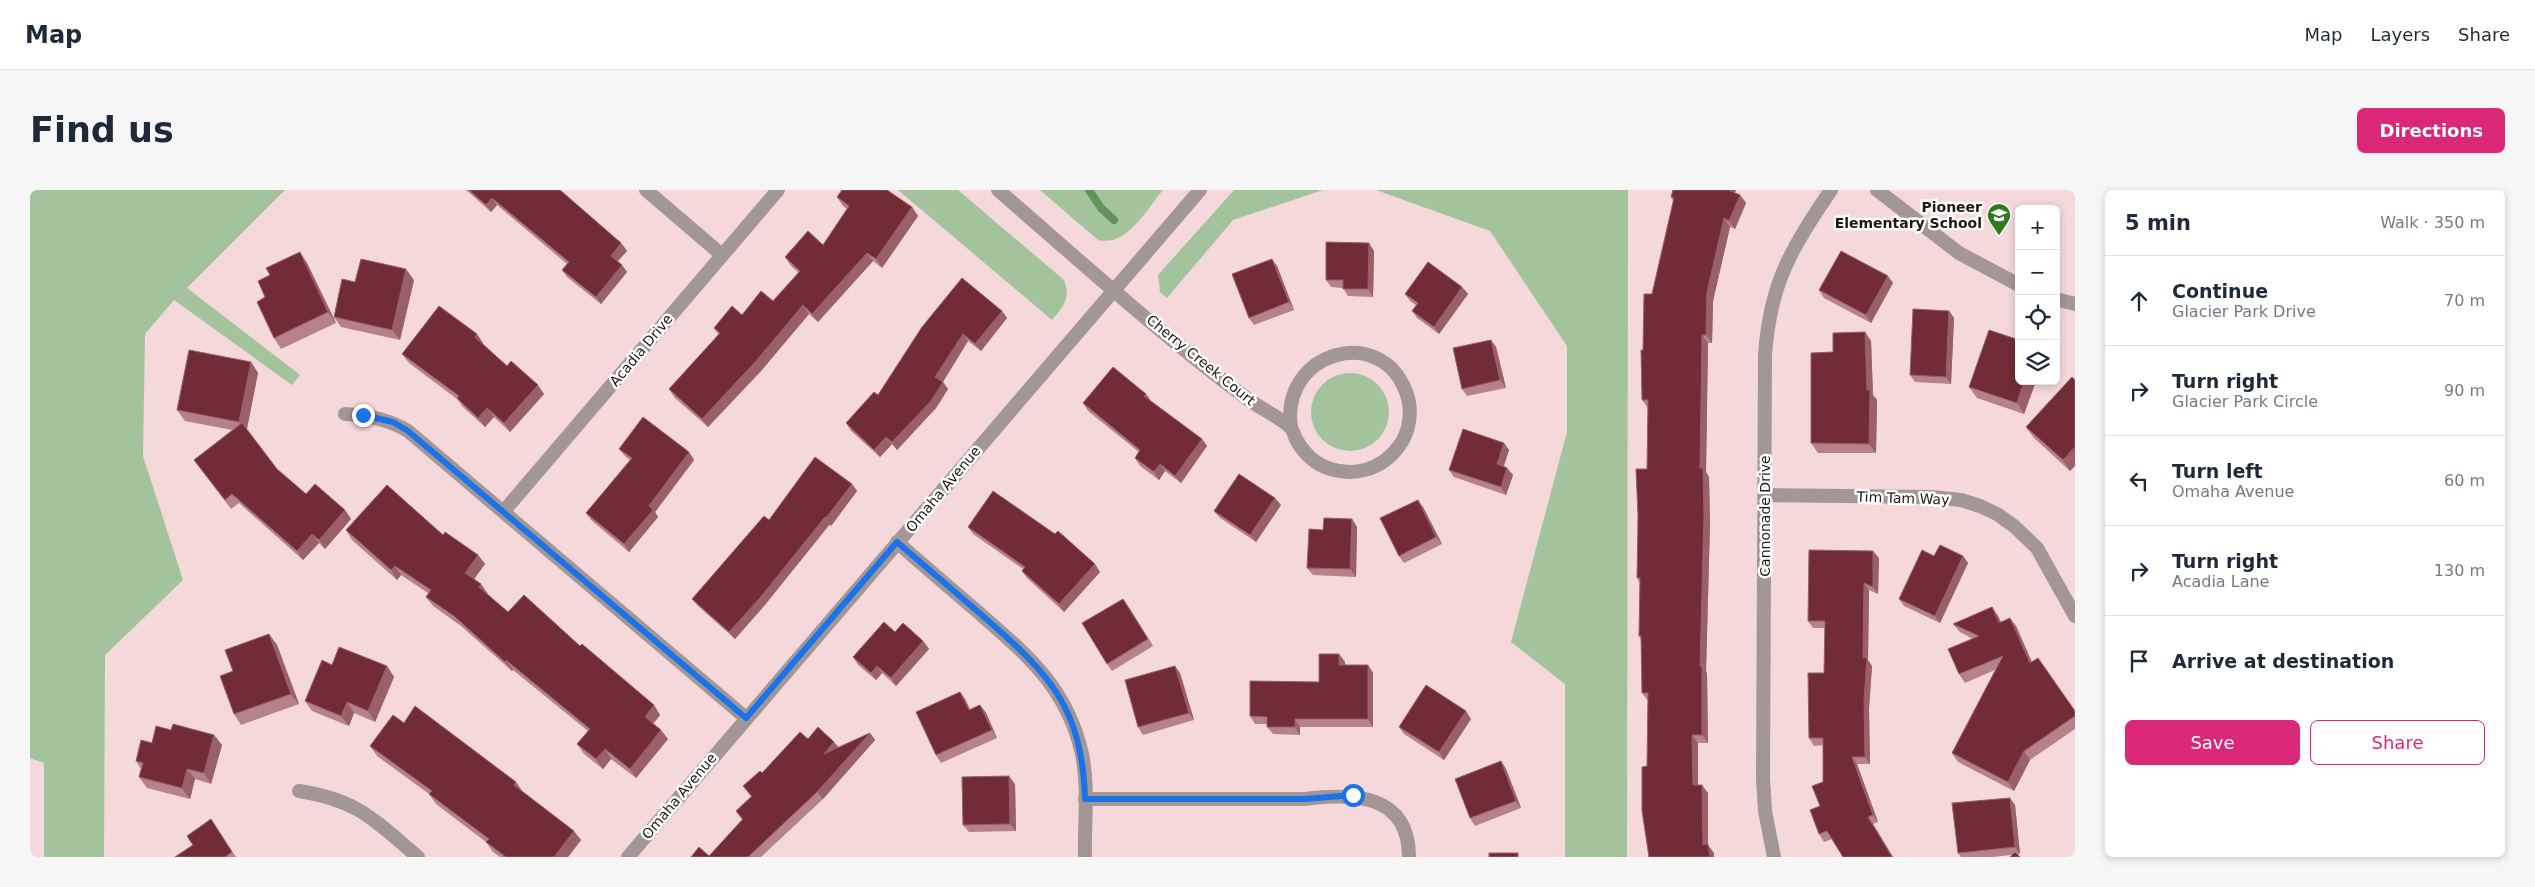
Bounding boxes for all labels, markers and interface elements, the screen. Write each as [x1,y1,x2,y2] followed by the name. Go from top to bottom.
[25,21,82,49] text: Map
[2304,24,2342,45] text: Map
[2370,24,2430,45] text: Layers
[2458,24,2510,45] text: Share
[2357,108,2505,153] button: Directions
[30,110,174,150] text: Find us
[1835,199,1982,231] place label: Pioneer Elementary School
[1986,202,2012,236] school or university icon: Pioneer Elementary School
[2015,205,2060,385] map controls
[2015,205,2060,250] button: +
[2125,211,2191,235] text: 5 min
[2380,213,2485,232] text: Walk · 350 m
[2015,250,2060,295] button: −
[2172,280,2268,302] text: Continue
[2125,287,2153,315] icon: ahead
[2444,291,2485,310] text: 70 m
[2015,295,2060,340] button: locate
[2172,302,2316,321] text: Glacier Park Drive
[606,311,676,389] street label: Acadia Drive
[1144,311,1259,409] street label: Cherry Creek Court
[2015,340,2060,385] button: layers
[2172,370,2278,392] text: Turn right
[2125,377,2153,405] icon: right
[2444,381,2485,400] text: 90 m
[2172,392,2318,411] text: Glacier Park Circle
[352,404,375,427] route end
[902,443,984,535] street label: Omaha Avenue
[1757,455,1773,577] street label: Cannonade Drive
[2172,460,2263,482] text: Turn left
[2125,467,2153,495] icon: left
[2444,471,2485,490] text: 60 m
[2172,482,2294,501] text: Omaha Avenue
[1855,488,1950,508] street label: Tim Tam Way
[2172,550,2278,572] text: Turn right
[2125,557,2153,585] icon: right
[2434,561,2485,580] text: 130 m
[2172,572,2269,591] text: Acadia Lane
[2125,647,2153,675] icon: arrive
[2172,650,2394,672] text: Arrive at destination
[2125,720,2300,765] button: Save
[2310,720,2485,765] button: Share
[638,750,720,842] street label: Omaha Avenue
[1342,784,1365,807] route start

